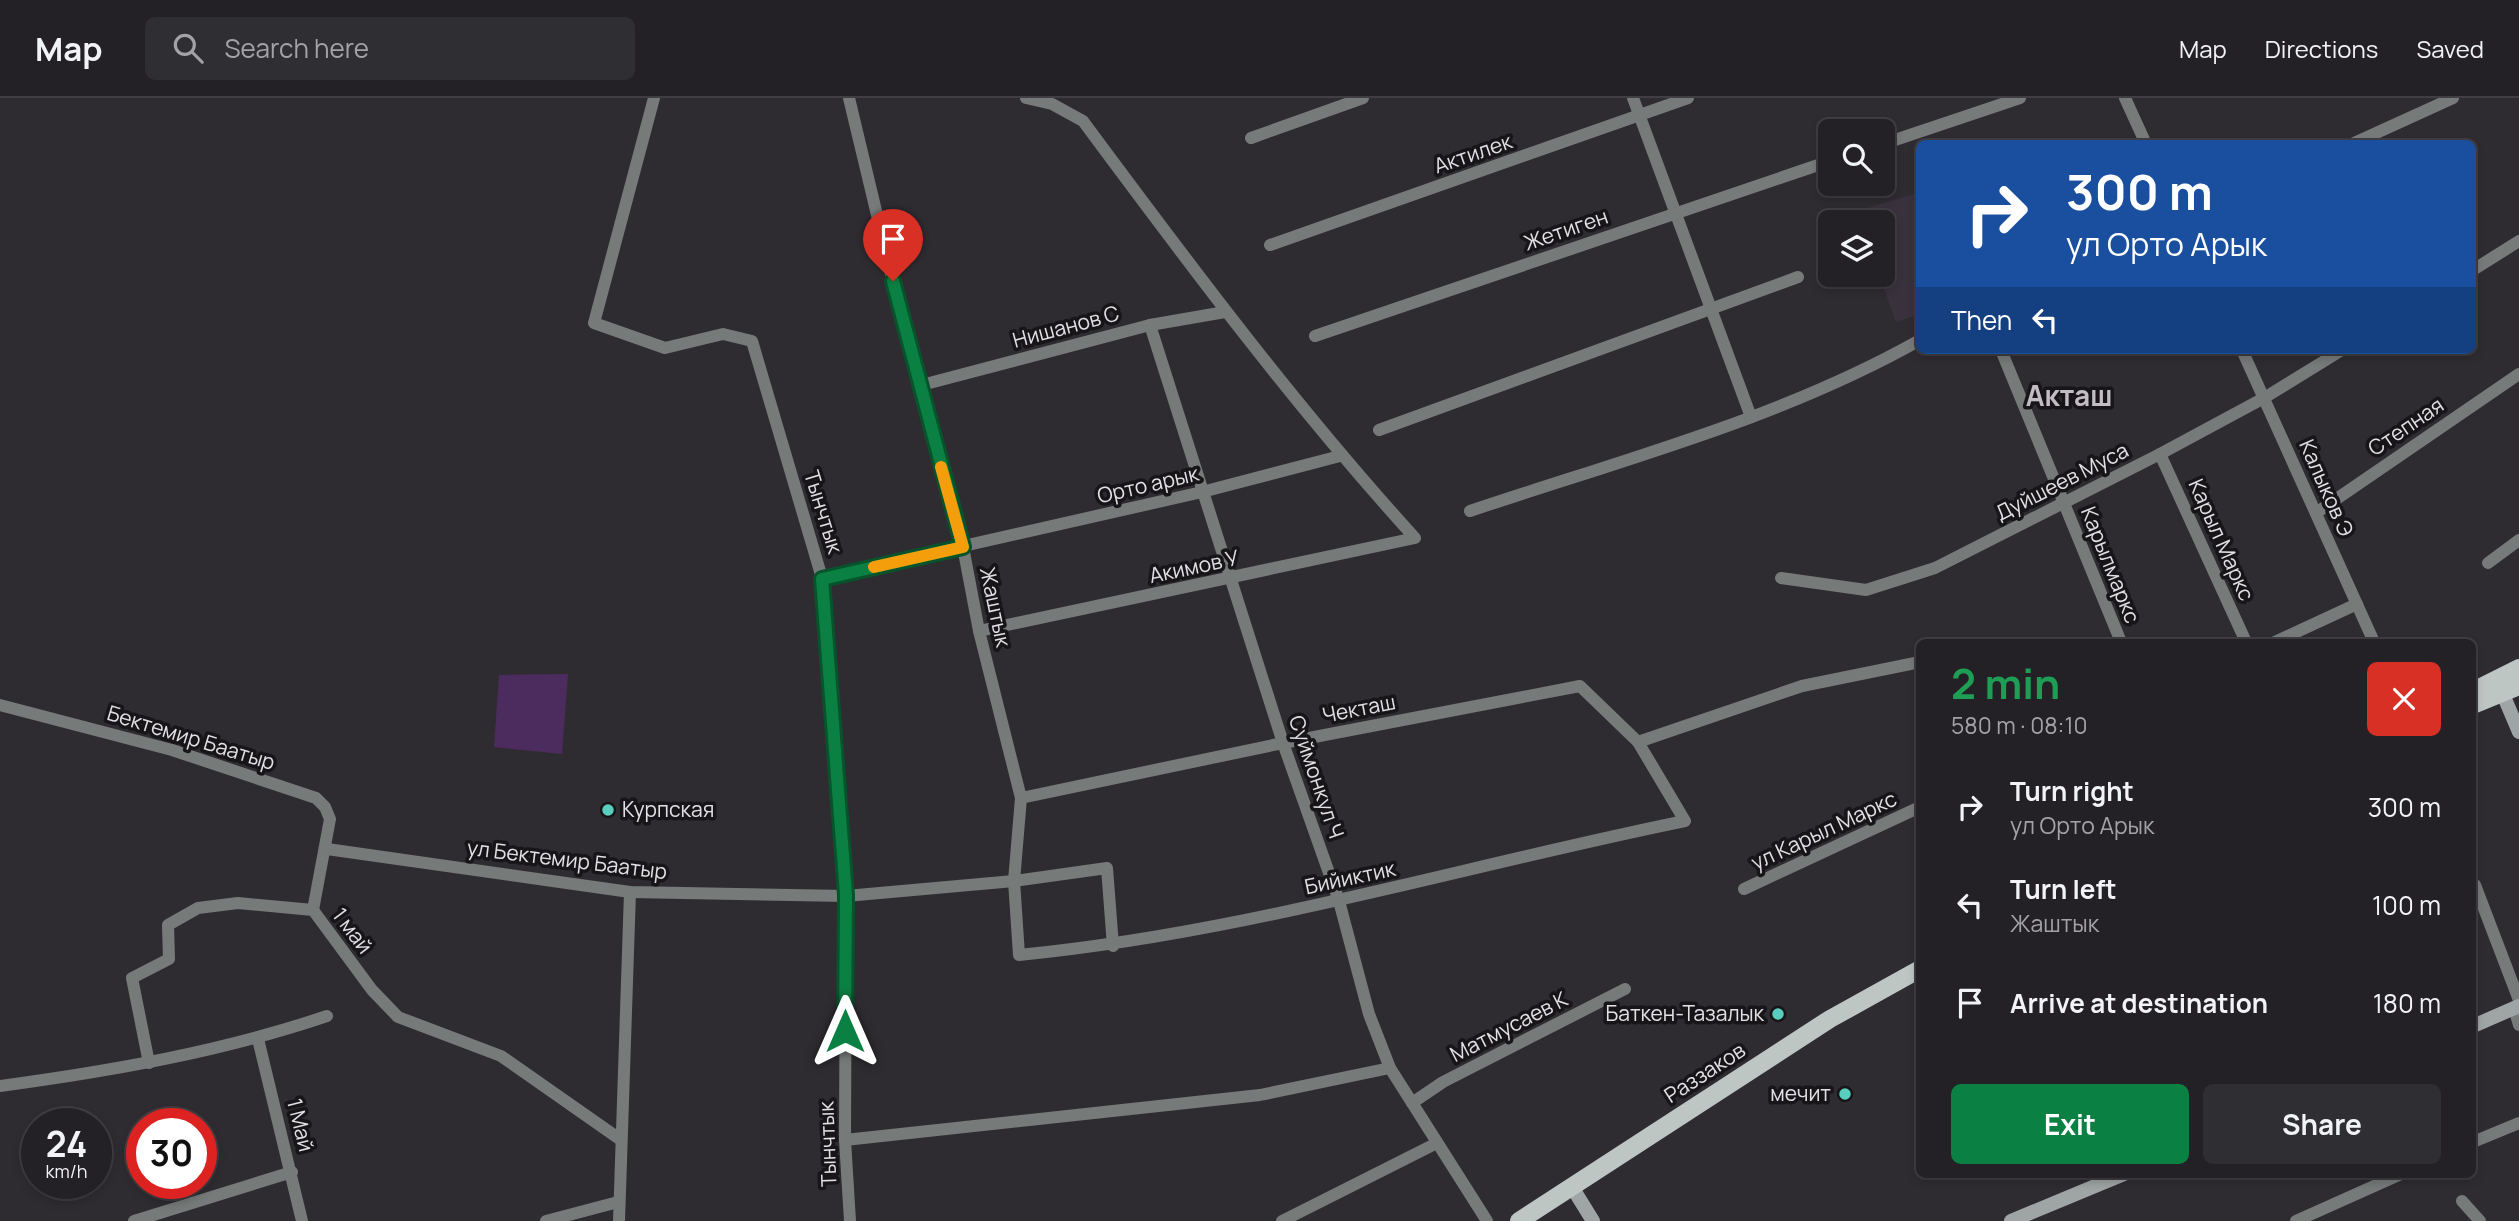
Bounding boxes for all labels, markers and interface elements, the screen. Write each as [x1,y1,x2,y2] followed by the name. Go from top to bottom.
[145,17,635,80] search box
[35,26,103,71] text: Map
[169,29,207,67] icon: search
[225,30,369,66] text: Search here
[2179,32,2227,65] text: Map
[2265,32,2378,65] text: Directions
[2416,32,2484,65] text: Saved
[1818,119,1895,287] map controls
[1818,119,1895,196] button: search
[1430,126,1516,179] street label: Актилек
[2066,158,2213,225] text: 300 m
[1951,168,2042,259] icon: right
[1520,202,1611,256] street label: Жетиген
[863,209,923,281] pin
[1818,210,1895,287] button: layers
[874,220,912,258] icon: arrive
[2066,222,2267,266] text: ул Орто Арык
[1009,298,1122,354] street label: Нишанов С
[2026,301,2064,339] icon: left
[1951,302,2012,338] text: Then
[2026,376,2112,414] district label: Акташ
[2362,391,2449,462] street label: Степная
[2293,435,2361,541] street label: Калыков Э
[1990,436,2133,527] street label: Дуйшеев Муса
[1094,459,1202,509] street label: Орто арык
[798,467,850,557] street label: Тынчтык
[2183,474,2261,605] street label: Карыл Маркс
[2075,502,2147,627] street label: Карылмаркс
[1146,543,1241,589] street label: Акимов У
[974,564,1018,650] street label: Жаштык
[1951,654,2060,712] text: 2 min
[2367,662,2441,736] button: close
[1320,687,1398,729] street label: Чекташ
[104,698,279,776] street label: Бектемир Баатыр
[1951,709,2087,741] text: 580 m · 08:10
[1283,711,1351,842] street label: Суймонкул Ч
[2010,773,2134,809] text: Turn right
[1746,784,1901,876] street label: ул Карыл Маркс
[1951,788,1989,826] icon: right
[2368,789,2441,825] text: 300 m
[622,795,714,823] place label: Курпская
[600,802,616,818] marker: Курпская
[2010,809,2154,841] text: ул Орто Арык
[466,833,669,885] street label: ул Бектемир Баатыр
[1302,854,1398,900] street label: Бийиктик
[2010,871,2117,907] text: Turn left
[1951,886,1989,924] icon: left
[2372,887,2441,923] text: 100 m
[326,902,379,959] street label: 1 май
[2010,907,2099,939] text: Жаштык
[1445,984,1573,1068] street label: Матмусаев К
[1951,984,1989,1022] icon: arrive
[2010,985,2268,1021] text: Arrive at destination
[2373,985,2441,1021] text: 180 m
[808,994,882,1068] position arrow
[1606,999,1765,1027] place label: Баткен-Тазалык
[1770,1006,1786,1022] marker: Баткен-Тазалык
[1659,1036,1750,1109] street label: Раззаков
[1770,1079,1831,1107] place label: мечит
[1951,1084,2189,1164] button: Exit
[2203,1084,2441,1164] button: Share
[1837,1086,1853,1102] marker: мечит
[281,1095,321,1154] street label: 1 Май
[811,1100,842,1187] street label: Тынчтык
[126,1108,217,1199] speed limit sign: 30
[46,1120,87,1168] text: 24
[46,1159,87,1183] text: km/h

